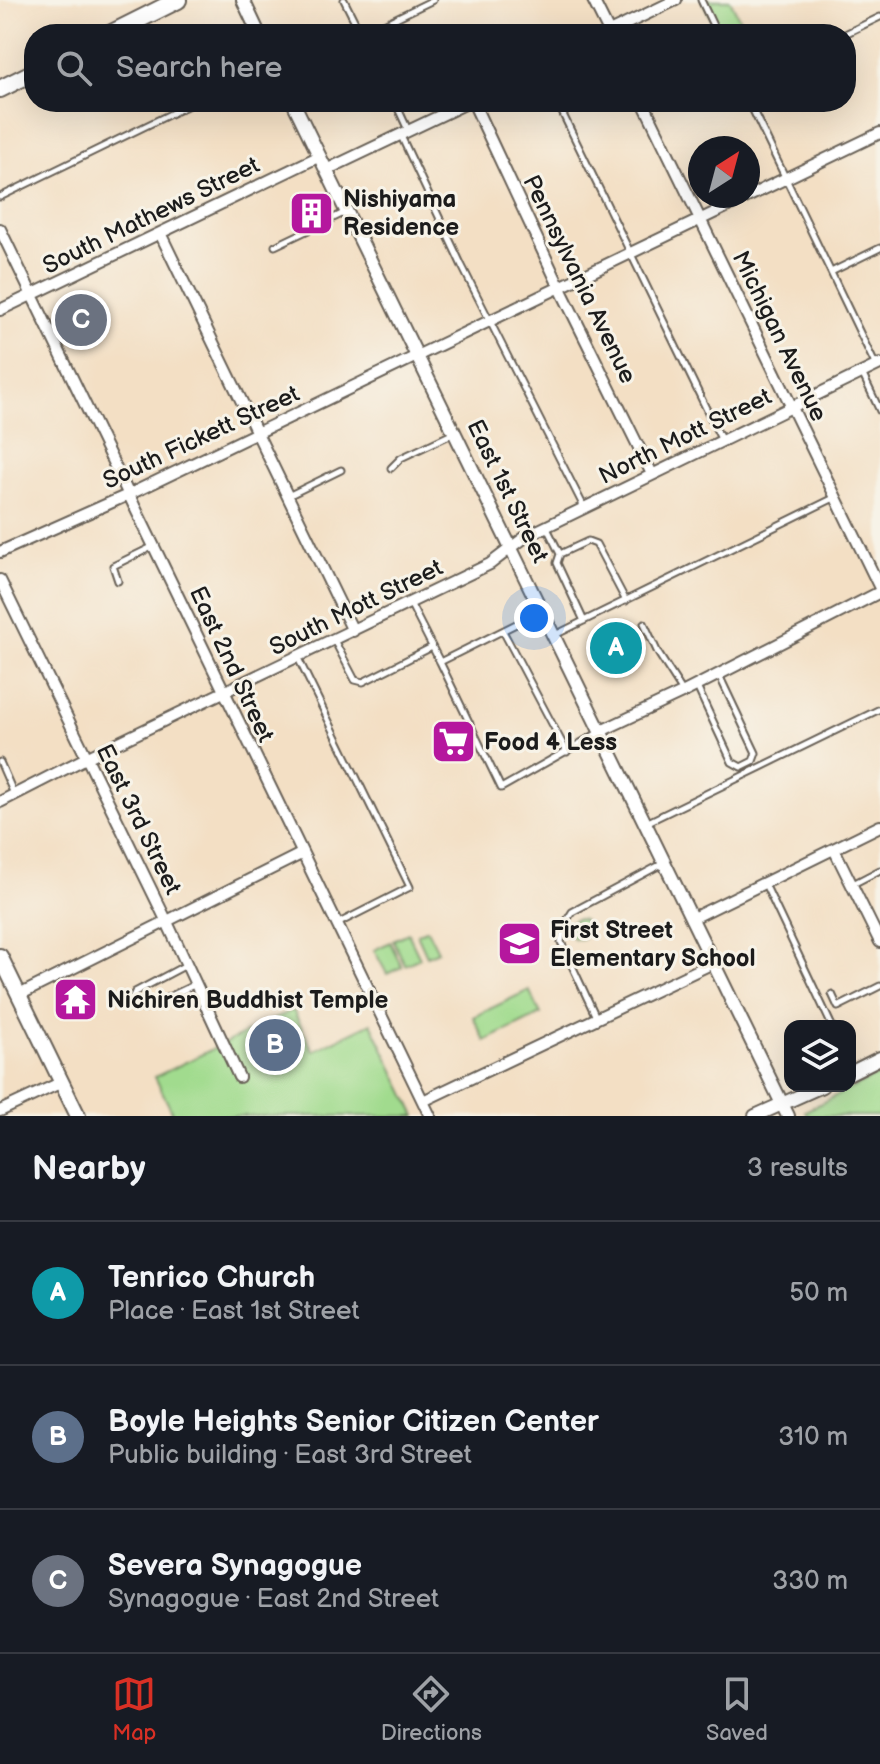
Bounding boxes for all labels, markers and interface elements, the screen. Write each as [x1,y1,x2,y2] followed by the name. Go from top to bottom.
[24,24,856,112] search box
[52,46,96,90] icon: search
[116,50,282,86] text: Search here
[688,136,760,208] north arrow
[38,150,265,281] street label: South Mathews Street
[516,170,643,388] street label: Pennsylvania Avenue
[343,185,459,242] place label: Nishiyama Residence
[288,189,336,237] building icon: Nishiyama Residence
[726,246,833,426] street label: Michigan Avenue
[55,290,107,350] pin: C
[98,379,305,496] street label: South Fickett Street
[594,382,777,491] street label: North Mott Street
[460,415,555,568] street label: East 1st Street
[265,553,448,662] street label: South Mott Street
[183,582,281,747] street label: East 2nd Street
[514,598,554,638] your location
[590,618,642,678] pin: A
[429,718,477,766] supermarket icon: Food 4 Less
[484,728,617,757] place label: Food 4 Less
[90,739,188,900] street label: East 3rd Street
[550,916,756,973] place label: First Street Elementary School
[495,920,543,968] school or university icon: First Street Elementary School
[52,976,100,1024] temple icon: Nichiren Buddhist Temple
[107,986,388,1015] place label: Nichiren Buddhist Temple
[249,1015,301,1075] pin: B
[784,1020,856,1092] map controls
[784,1020,856,1092] button: layers
[32,1148,146,1189] text: Nearby
[747,1153,848,1184] text: 3 results
[108,1260,315,1296] text: Tenrico Church
[50,1278,66,1309] text: A
[789,1278,848,1309] text: 50 m
[108,1296,359,1327] text: Place · East 1st Street
[108,1404,599,1440] text: Boyle Heights Senior Citizen Center
[49,1422,67,1453] text: B
[778,1422,848,1453] text: 310 m
[108,1440,472,1471] text: Public building · East 3rd Street
[108,1548,362,1584] text: Severa Synagogue
[49,1566,67,1597] text: C
[772,1566,848,1597] text: 330 m
[108,1584,439,1615] text: Synagogue · East 2nd Street
[112,1672,156,1747] tab: Map
[381,1672,482,1747] tab: Directions
[706,1672,768,1747] tab: Saved

